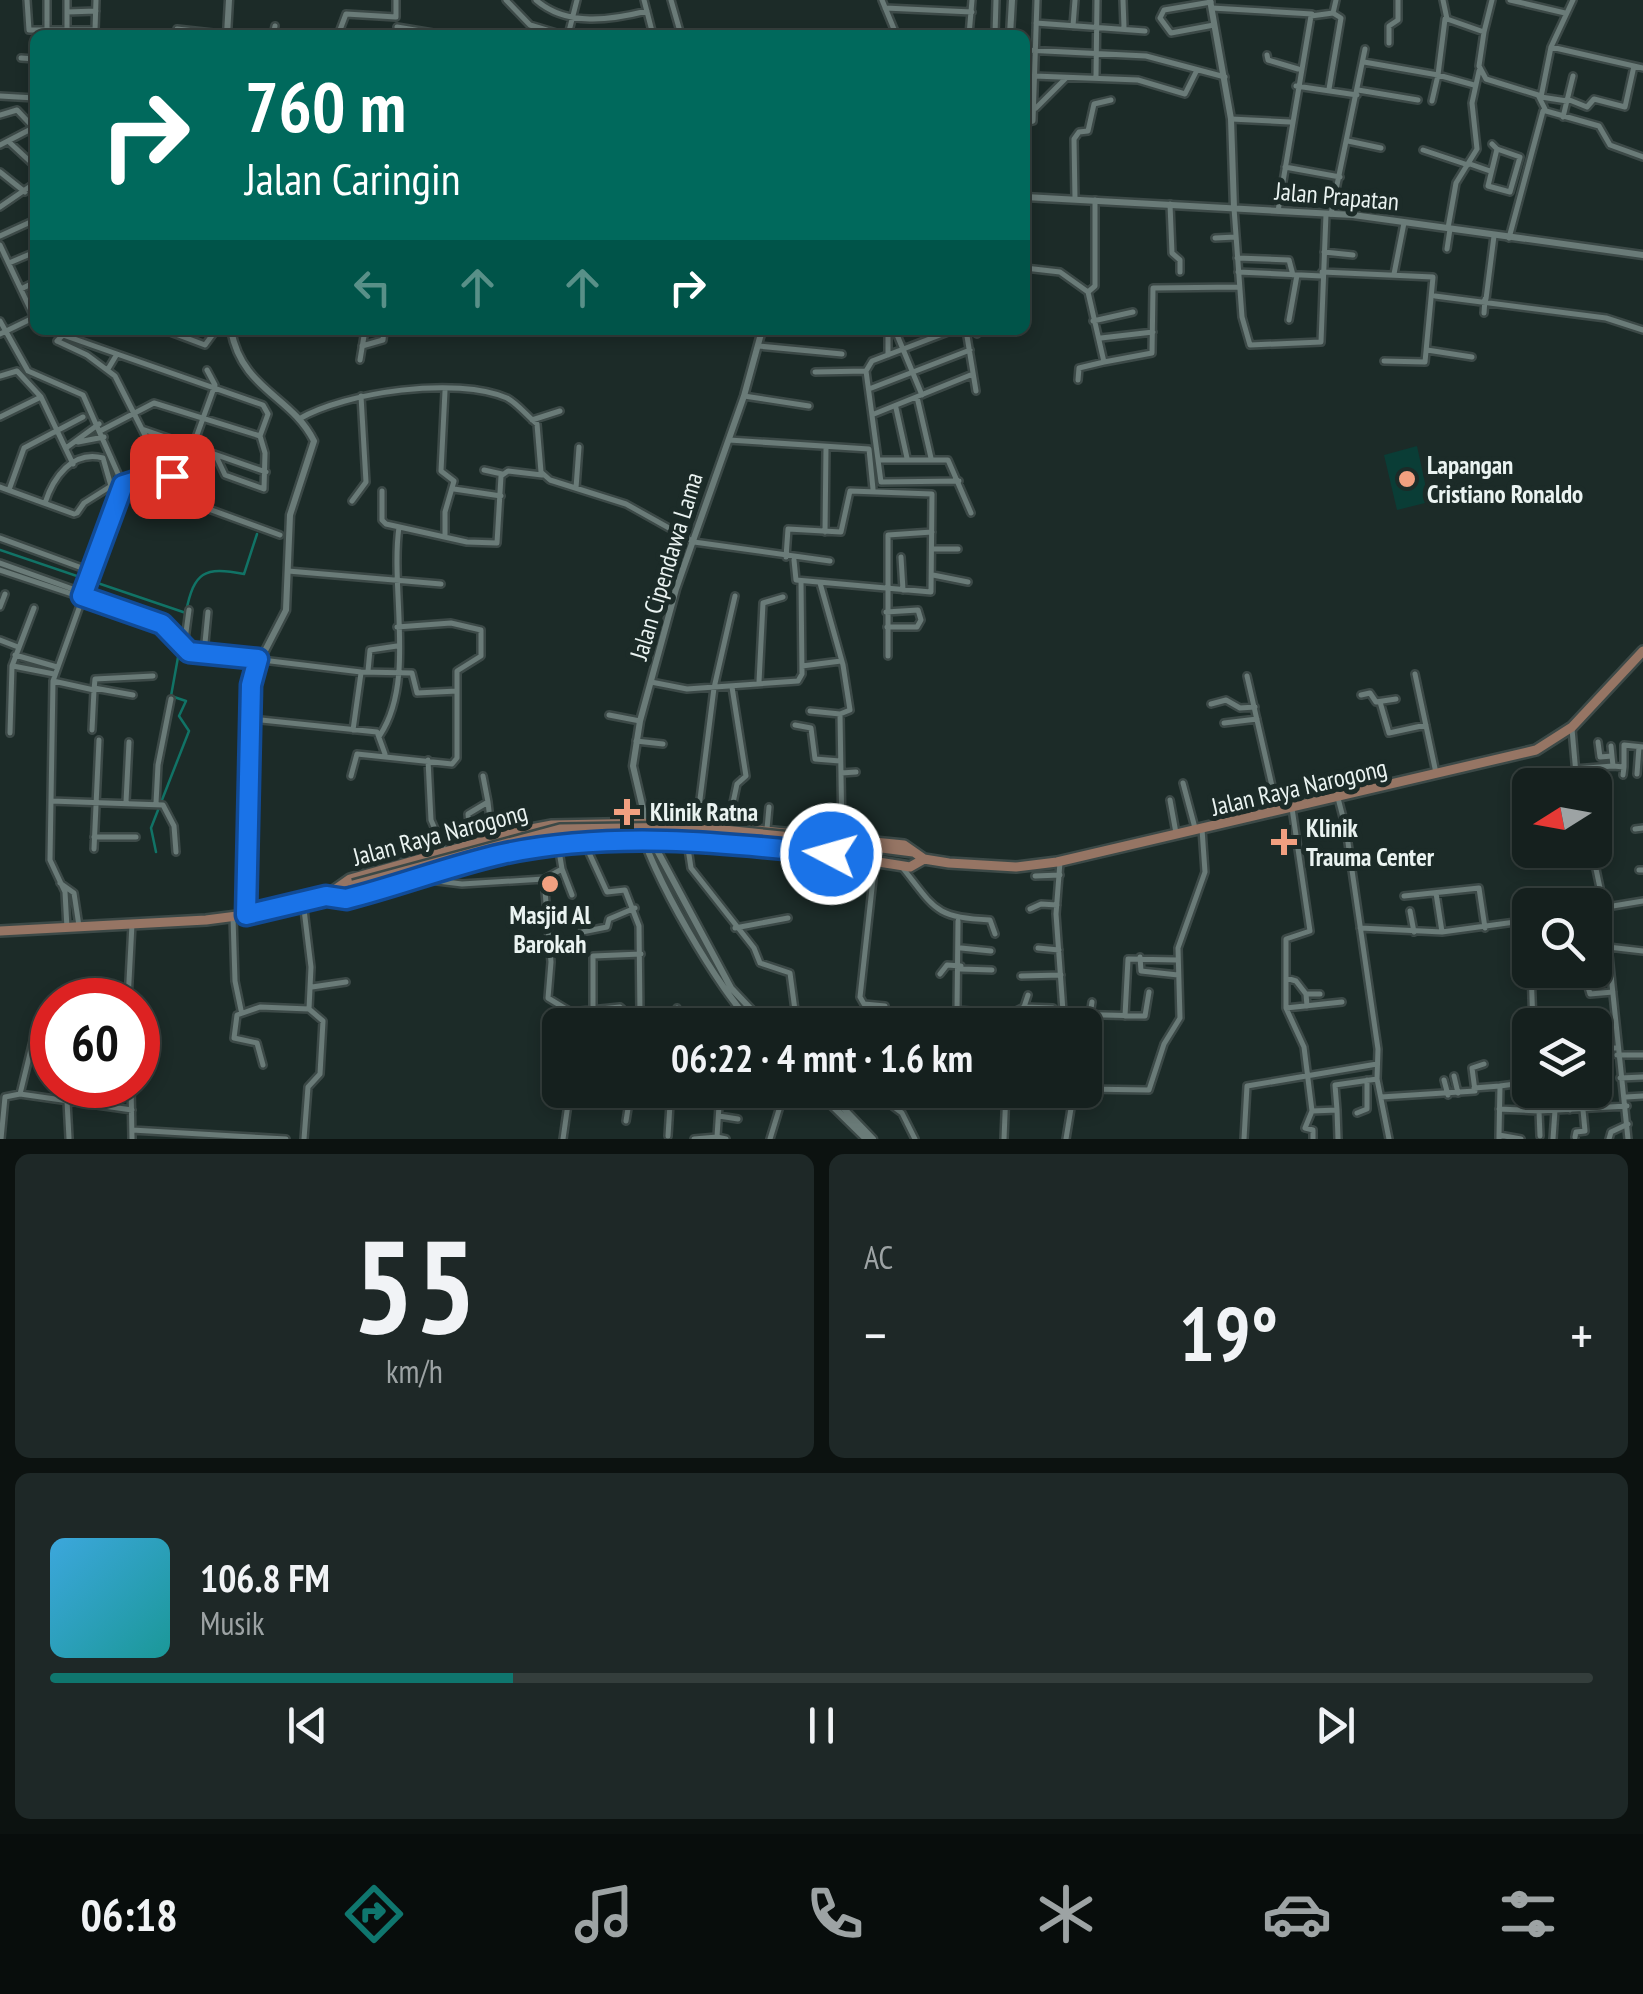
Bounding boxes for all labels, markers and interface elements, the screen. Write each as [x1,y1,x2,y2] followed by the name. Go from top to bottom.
[245,61,406,151] text: 760 m
[80,70,210,200] icon: right
[245,149,460,207] text: Jalan Caringin
[1273,175,1400,217] street label: Jalan Prapatan
[345,260,400,315] icon: left
[450,260,505,315] icon: ahead
[555,260,610,315] icon: ahead
[660,260,715,315] icon: right
[130,434,215,519] pin
[145,449,200,504] icon: arrive
[1427,449,1583,510] place label: Lapangan Cristiano Ronaldo
[622,468,710,665] street label: Jalan Cipendawa Lama
[1396,468,1418,490] marker: Lapangan Cristiano Ronaldo
[1207,751,1390,823] street label: Jalan Raya Narogong
[1512,768,1612,868] north arrow
[1512,768,1612,1108] map controls
[348,795,531,873] street label: Jalan Raya Narogong
[650,796,758,828] place label: Klinik Ratna
[614,799,640,825] marker: Klinik Ratna
[779,802,883,906] position arrow
[1306,812,1435,873] place label: Klinik Trauma Center
[1271,829,1297,855] marker: Klinik Trauma Center
[539,873,561,895] marker: Masjid Al Barokah
[1512,888,1612,988] button: search
[510,899,591,960] place label: Masjid Al Barokah
[30,978,160,1108] speed limit sign: 60
[1512,1008,1612,1108] button: layers
[671,1033,973,1082] text: 06:22 · 4 mnt · 1.6 km
[352,1201,477,1369] text: 55
[864,1236,893,1278] text: AC
[1179,1285,1278,1382] text: 19°
[864,1299,887,1370] text: −
[1570,1299,1593,1370] text: +
[386,1350,443,1392] text: km/h
[200,1553,330,1602] text: 106.8 FM
[200,1602,264,1644] text: Musik
[280,1698,335,1753] icon: previous
[794,1698,849,1753] icon: pause
[1308,1698,1363,1753] icon: next
[339,1879,409,1949] icon: directions
[569,1879,639,1949] icon: music
[800,1879,870,1949] icon: phone
[1031,1879,1101,1949] icon: climate
[1262,1879,1332,1949] icon: car
[1493,1879,1563,1949] icon: filters
[80,1885,178,1943] text: 06:18

